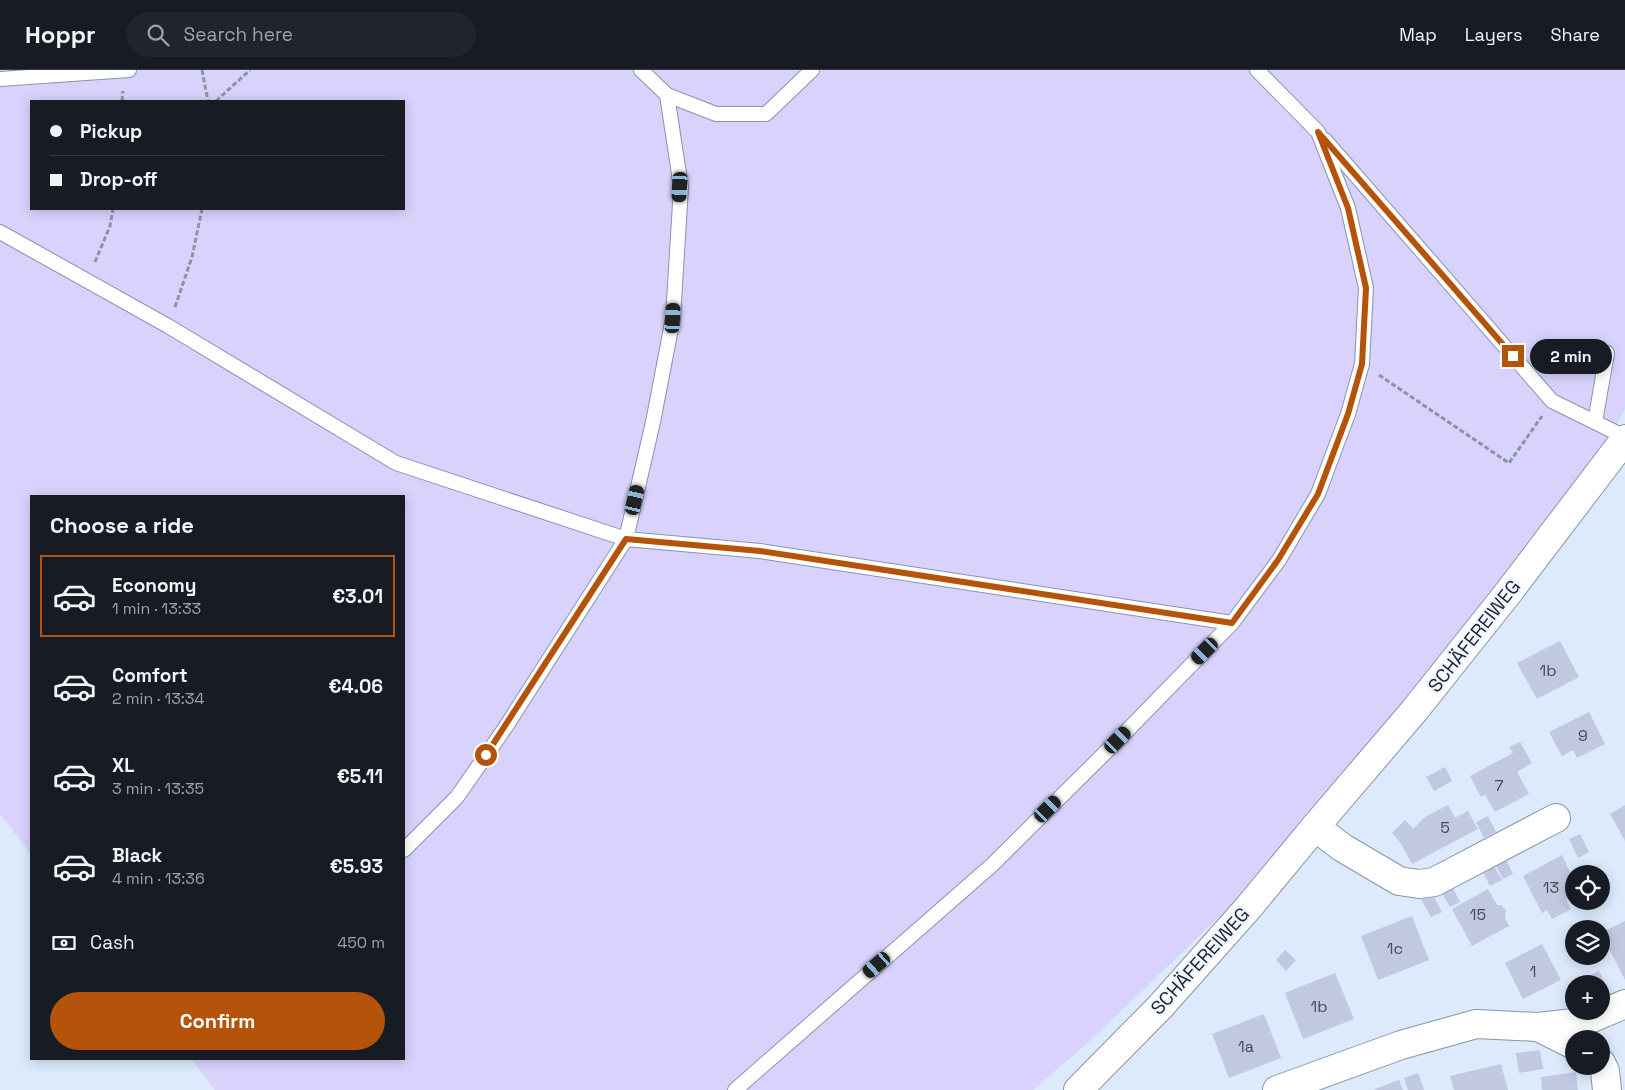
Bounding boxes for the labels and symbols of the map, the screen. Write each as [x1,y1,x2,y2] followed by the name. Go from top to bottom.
[671,172,688,202] car
[664,303,681,333] car
[1530,338,1613,374] callout: 2 min
[1502,345,1524,367] route end
[624,484,645,516] car
[1422,575,1526,697] street label: SCHÄFEREIWEG
[1189,635,1220,667] car
[1540,660,1557,681] house number: 1b
[1102,724,1133,756] car
[1578,725,1588,746] house number: 9
[475,744,497,766] route start
[1494,775,1504,796] house number: 7
[1032,793,1063,825] car
[1440,817,1450,838] house number: 5
[1543,877,1559,898] house number: 13
[1145,902,1255,1020] street label: SCHÄFEREIWEG
[1470,904,1486,925] house number: 15
[1387,938,1403,959] house number: 1c
[860,949,893,981] car
[1530,961,1536,982] house number: 1
[1311,996,1328,1017] house number: 1b
[1238,1036,1254,1057] house number: 1a

